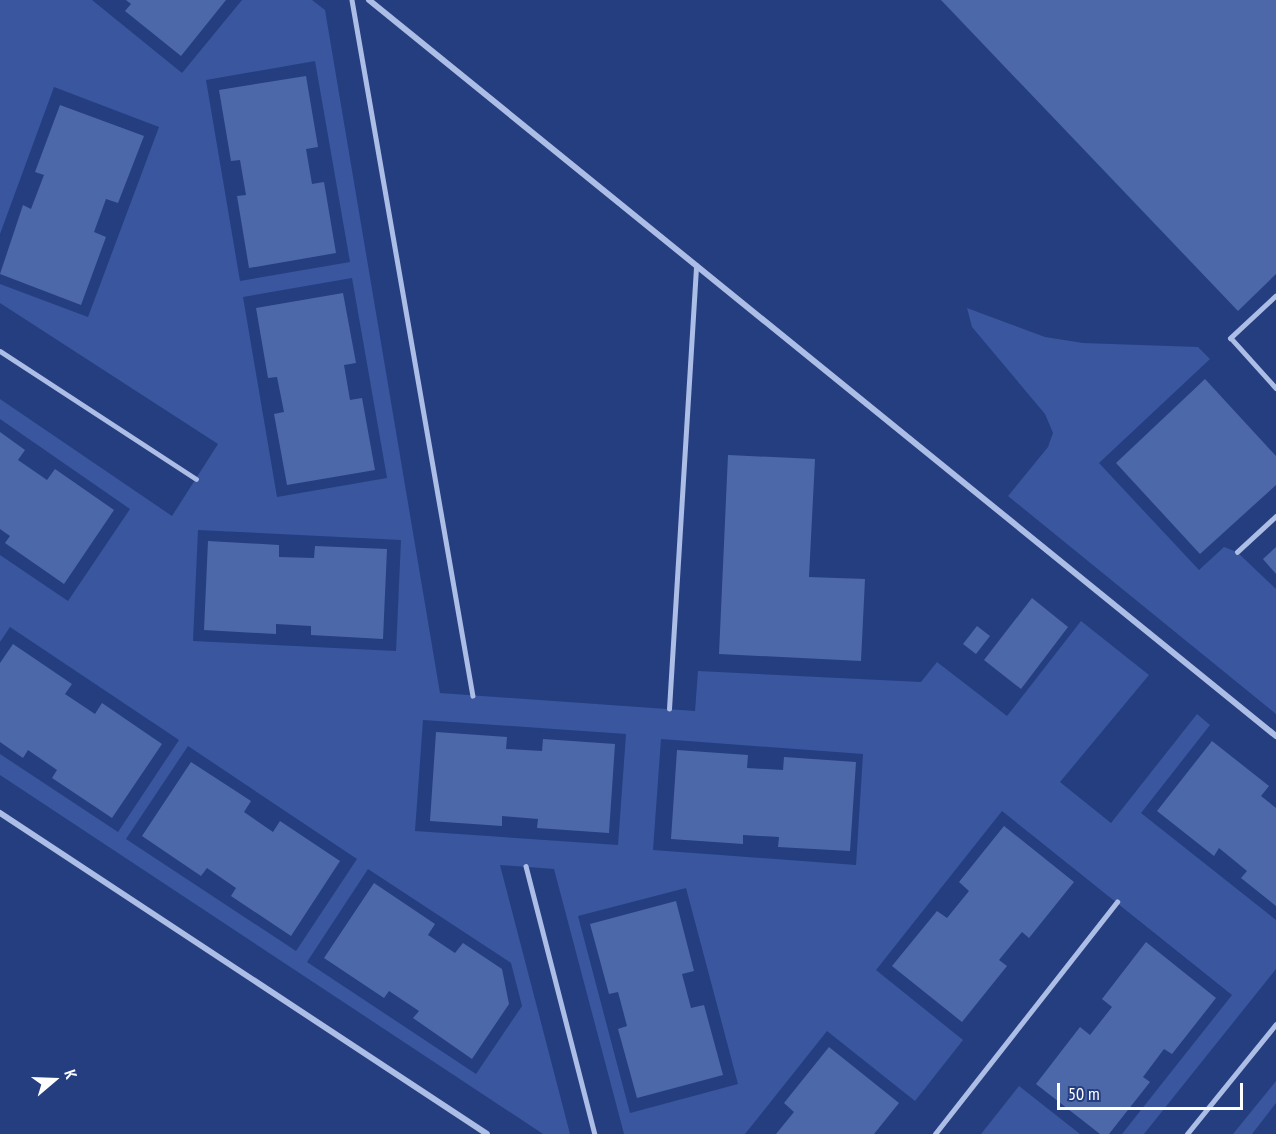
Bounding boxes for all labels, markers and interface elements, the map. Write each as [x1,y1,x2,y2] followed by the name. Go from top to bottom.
[24,1050,84,1110] north arrow
[60,1067,82,1081] text: K
[1060,1071,1246,1109] scale bar
[1068,1082,1100,1105] text: 50 m

